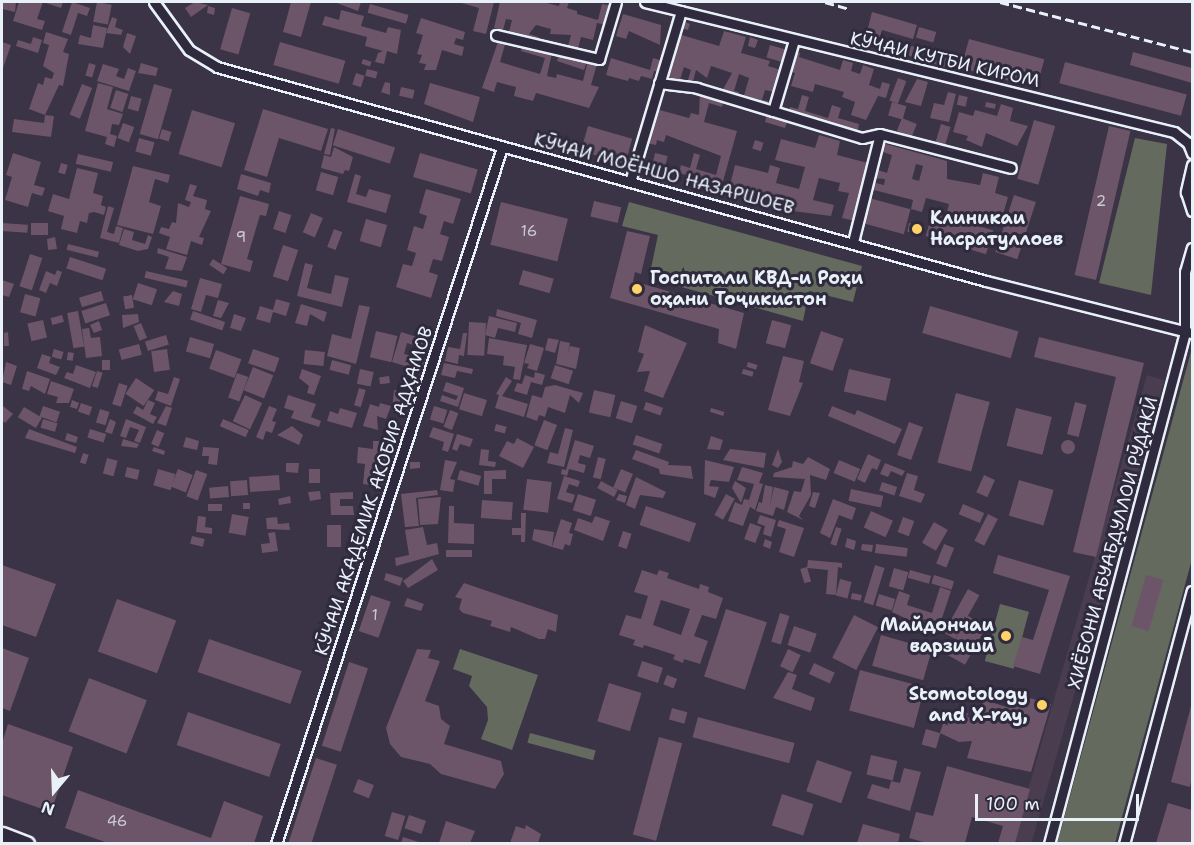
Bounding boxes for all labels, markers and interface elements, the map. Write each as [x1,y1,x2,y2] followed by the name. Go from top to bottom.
[848,28,1042,92] street label: КӮЧАИ КУТБИ КИРОМ
[532,129,796,219] street label: КӮЧАИ МОЁНШО НАЗАРШОЕВ
[1096,193,1106,211] house number: 2
[930,208,1063,250] place label: Клиникаи Насратуллоев
[908,220,926,238] marker: Клиникаи Насратуллоев
[521,223,537,241] house number: 16
[236,229,246,247] house number: 9
[650,268,863,310] place label: Госпитали КВД-и Роҳи оҳани Тоҷикистон
[628,280,646,298] marker: Госпитали КВД-и Роҳи оҳани Тоҷикистон
[311,324,437,658] street label: КӮЧАИ АКАДЕМИК АКОБИР АДҲАМОВ
[1064,394,1162,692] street label: ХИЁБОНИ АБУАБДУЛЛОИ РӮДАКӢ
[372,607,378,625] house number: 1
[880,615,994,658] place label: Майдончаи варзишӣ
[999,629,1013,643] marker: Майдончаи варзишӣ
[909,684,1028,726] place label: Stomotology and X-ray,
[1033,696,1051,714] marker: Stomotology and X-ray,
[24,761,84,821] north arrow
[978,782,1142,820] scale bar
[986,792,1040,816] text: 100 m
[39,796,57,820] text: N
[107,813,127,831] house number: 46

